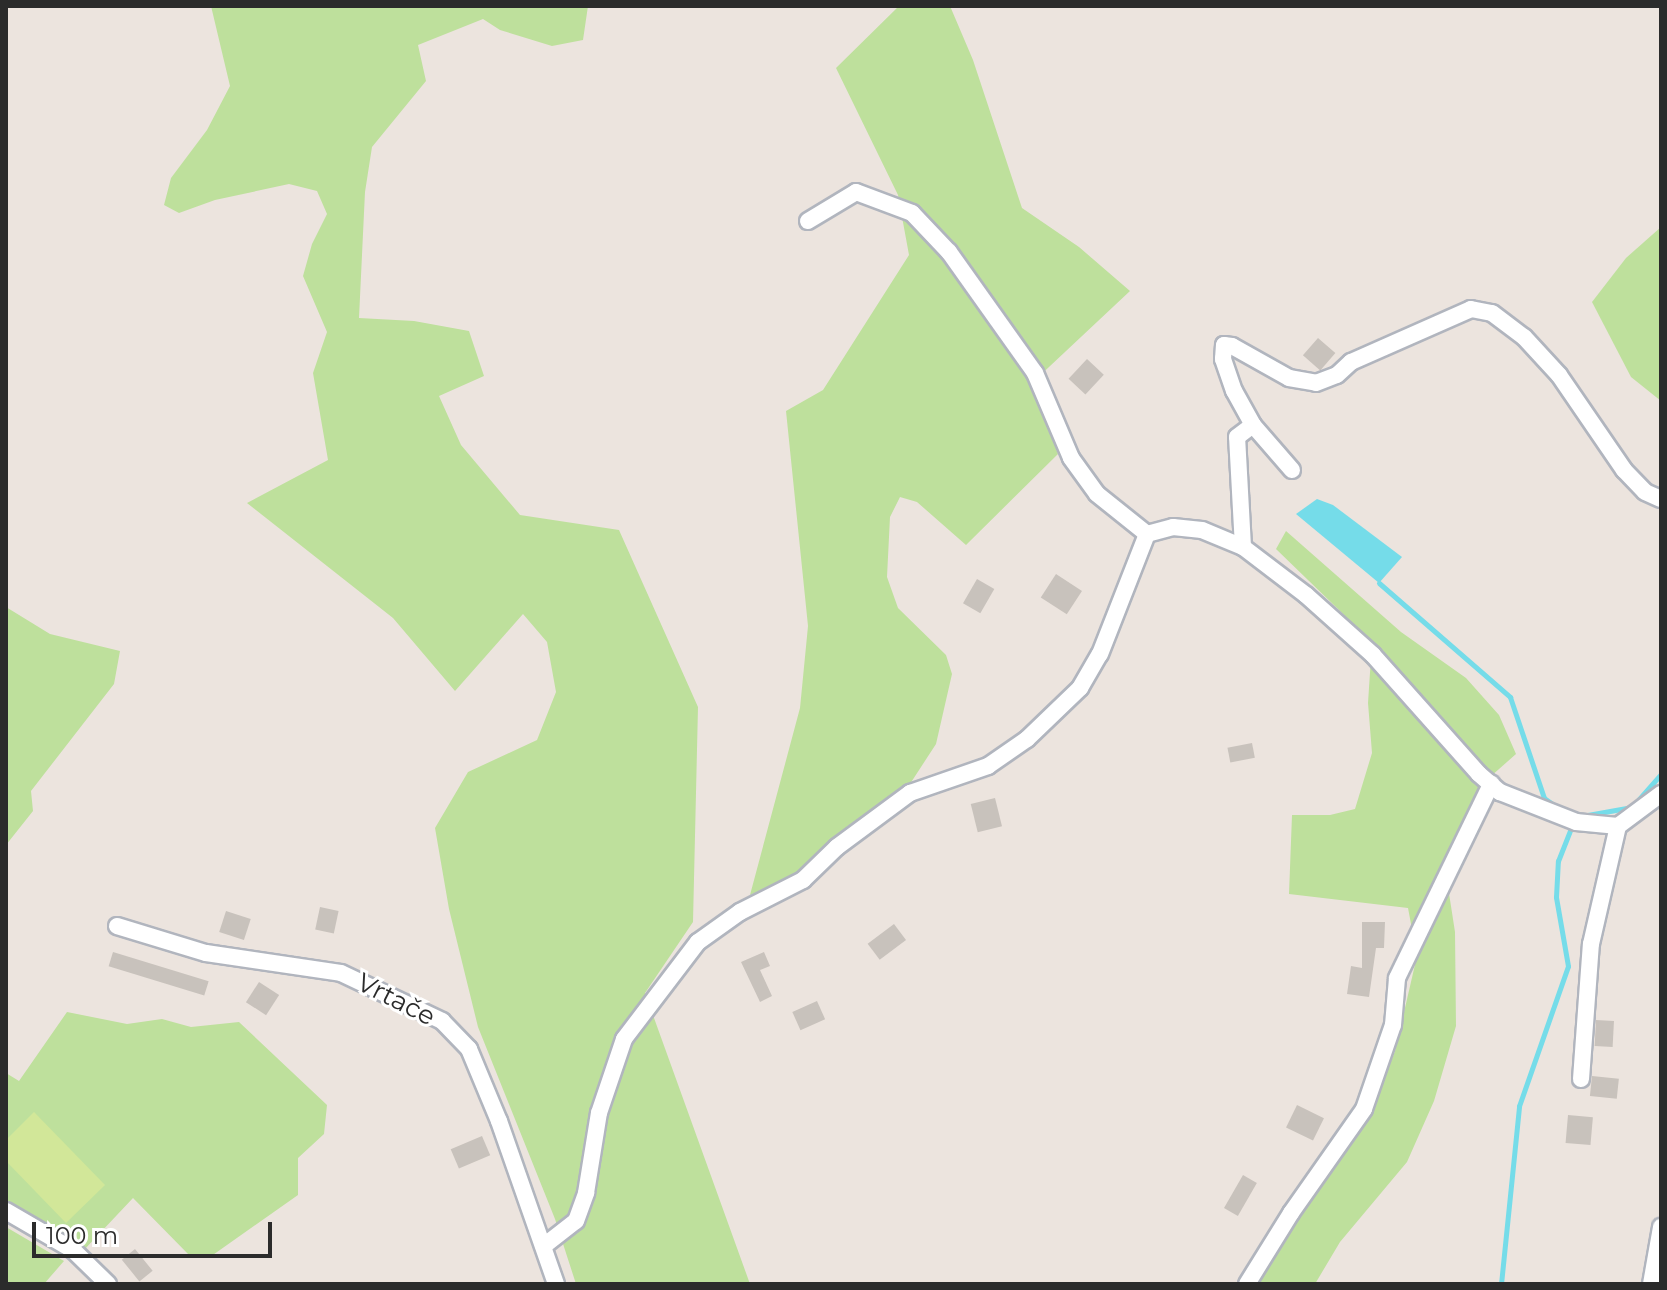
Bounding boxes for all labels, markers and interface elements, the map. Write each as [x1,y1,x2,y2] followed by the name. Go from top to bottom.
[352,967,440,1033] street label: Vrtače
[36,1206,276,1256] scale bar
[46,1221,118,1250] text: 100 m

